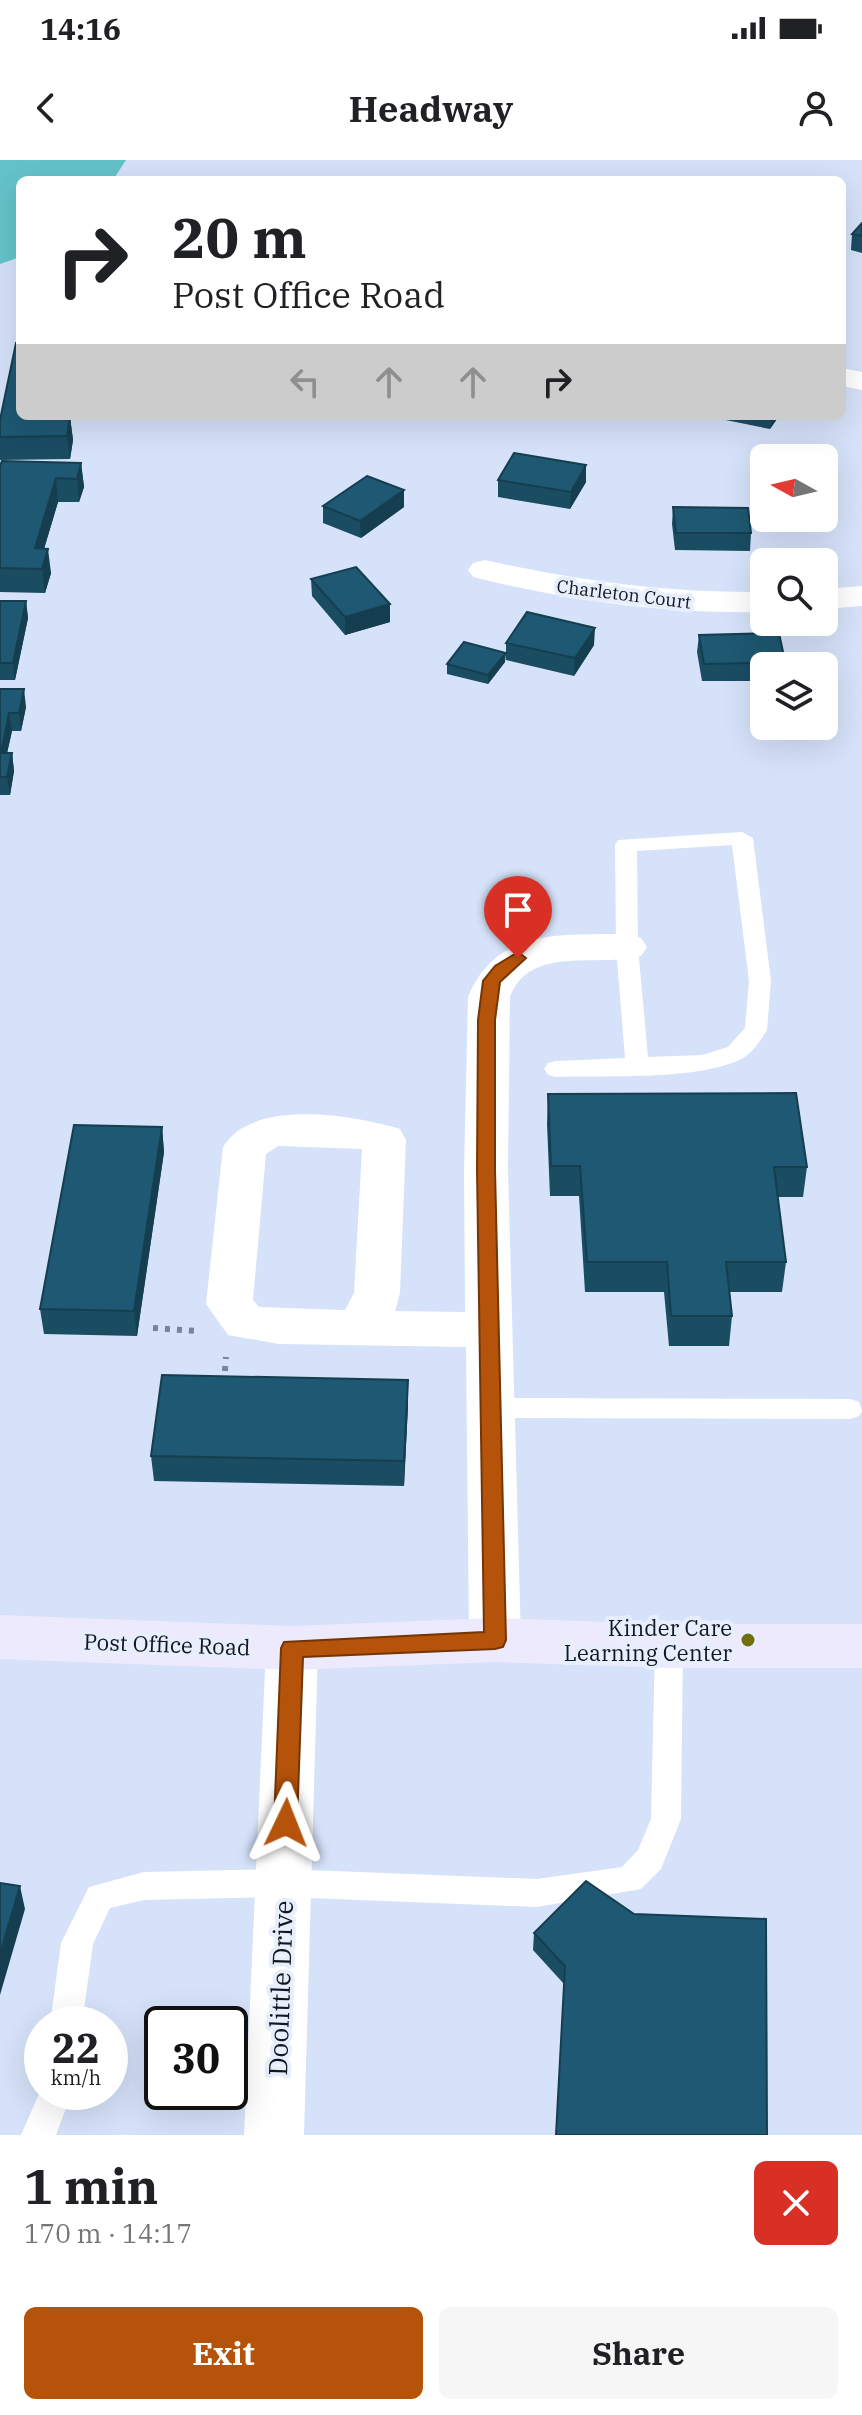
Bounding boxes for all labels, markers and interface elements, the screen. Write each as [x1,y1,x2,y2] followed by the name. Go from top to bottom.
[40,9,121,48] text: 14:16
[349,85,513,132] text: Headway
[24,86,68,130] icon: back
[794,86,838,130] icon: person
[172,201,307,273] text: 20 m
[40,208,144,312] icon: right
[172,271,445,318] text: Post Office Road
[283,360,327,404] icon: left
[367,360,411,404] icon: ahead
[451,360,495,404] icon: ahead
[535,360,579,404] icon: right
[750,444,838,532] north arrow
[750,444,838,740] map controls
[750,548,838,636] button: search
[555,574,693,614] street label: Charleton Court
[750,652,838,740] button: layers
[484,876,552,958] pin
[496,888,540,932] icon: arrive
[564,1613,732,1667] place label: Kinder Care Learning Center
[83,1627,251,1661] street label: Post Office Road
[739,1631,757,1649] marker: Kinder Care Learning Center
[244,1781,328,1865] position arrow
[260,1900,300,2076] street label: Doolittle Drive
[144,2006,248,2110] speed limit sign: 30
[52,2022,100,2074] text: 22
[51,2064,101,2091] text: km/h
[24,2155,158,2217] text: 1 min
[754,2161,838,2245] button: close
[24,2216,192,2250] text: 170 m · 14:17
[24,2307,423,2399] button: Exit
[439,2307,838,2399] button: Share

